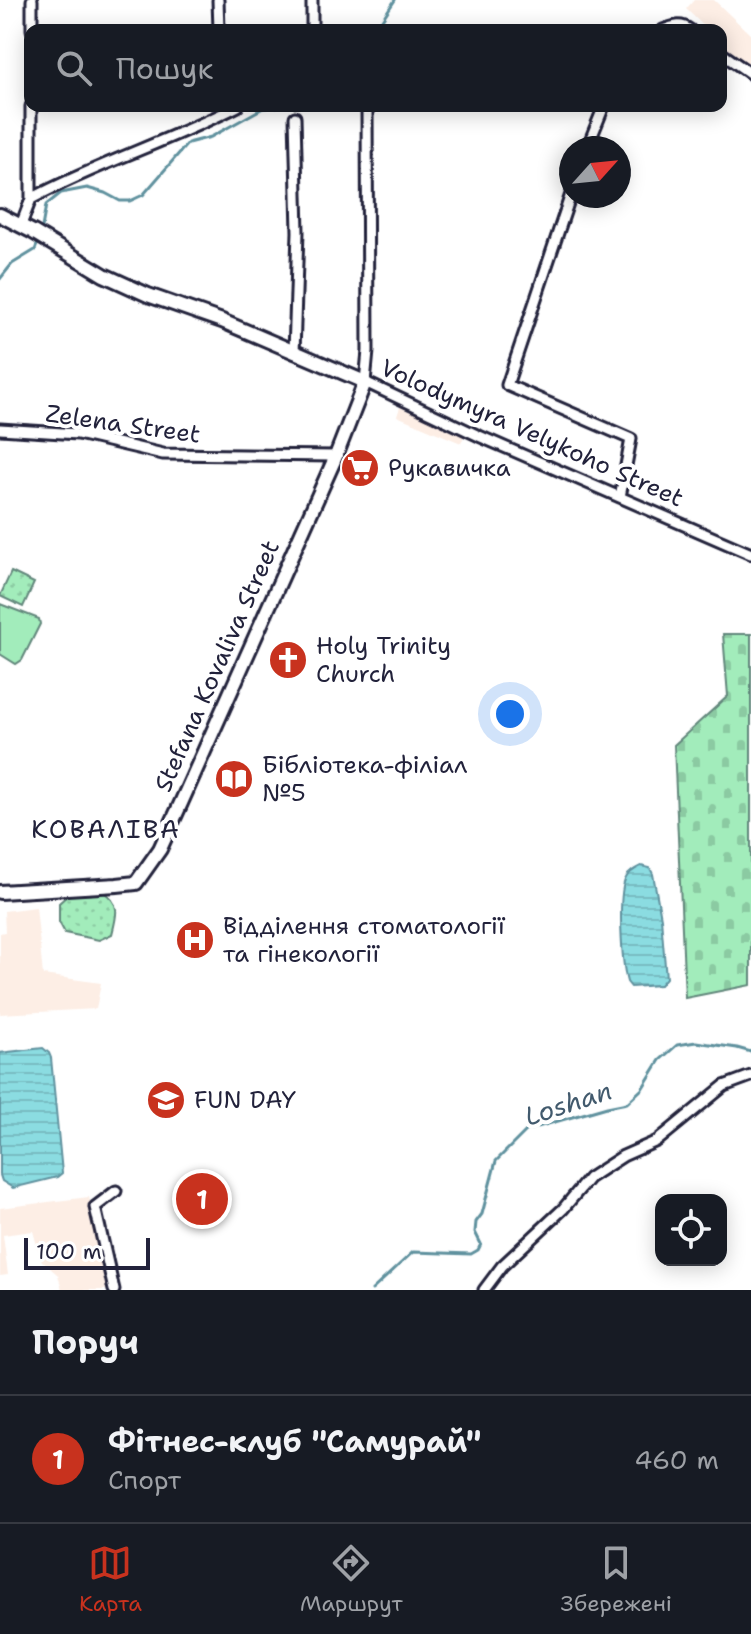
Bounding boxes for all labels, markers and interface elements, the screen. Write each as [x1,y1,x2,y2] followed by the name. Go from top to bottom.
[24,24,727,112] search box
[52,46,96,90] icon: search
[116,48,213,89] text: Пошук
[559,136,631,208] north arrow
[375,352,689,514] street label: Volodymyra Velykoho Street
[44,397,202,451] street label: Zelena Street
[339,447,381,489] supermarket icon: Рукавичка
[388,452,511,484] place label: Рукавичка
[147,535,287,797] street label: Stefana Kovaliva Street
[316,630,451,690] place label: Holy Trinity Church
[267,639,309,681] church icon: Holy Trinity Church
[490,694,530,734] your location
[262,749,467,809] place label: Бібліотека-філіал №5
[213,758,255,800] library icon: Бібліотека-філіал №5
[31,811,181,846] district label: КОВАЛІВА
[223,910,506,970] place label: Відділення стоматології та гінекології
[174,919,216,961] hospital icon: Відділення стоматології та гінекології
[520,1072,616,1134] water label: Loshan
[145,1079,187,1121] school or university icon: FUN DAY
[194,1084,297,1116] place label: FUN DAY
[176,1169,228,1229] pin: 1
[655,1194,727,1266] map controls
[655,1194,727,1266] button: locate
[24,1234,150,1270] scale bar
[36,1237,102,1266] text: 100 m
[32,1319,139,1365] text: Поруч
[108,1421,481,1462] text: Фітнес-клуб "Самурай"
[52,1442,64,1477] text: 1
[634,1442,719,1477] text: 460 m
[108,1462,181,1497] text: Спорт
[79,1541,142,1618] tab: Карта
[300,1541,403,1618] tab: Маршрут
[561,1541,672,1618] tab: Збережені

